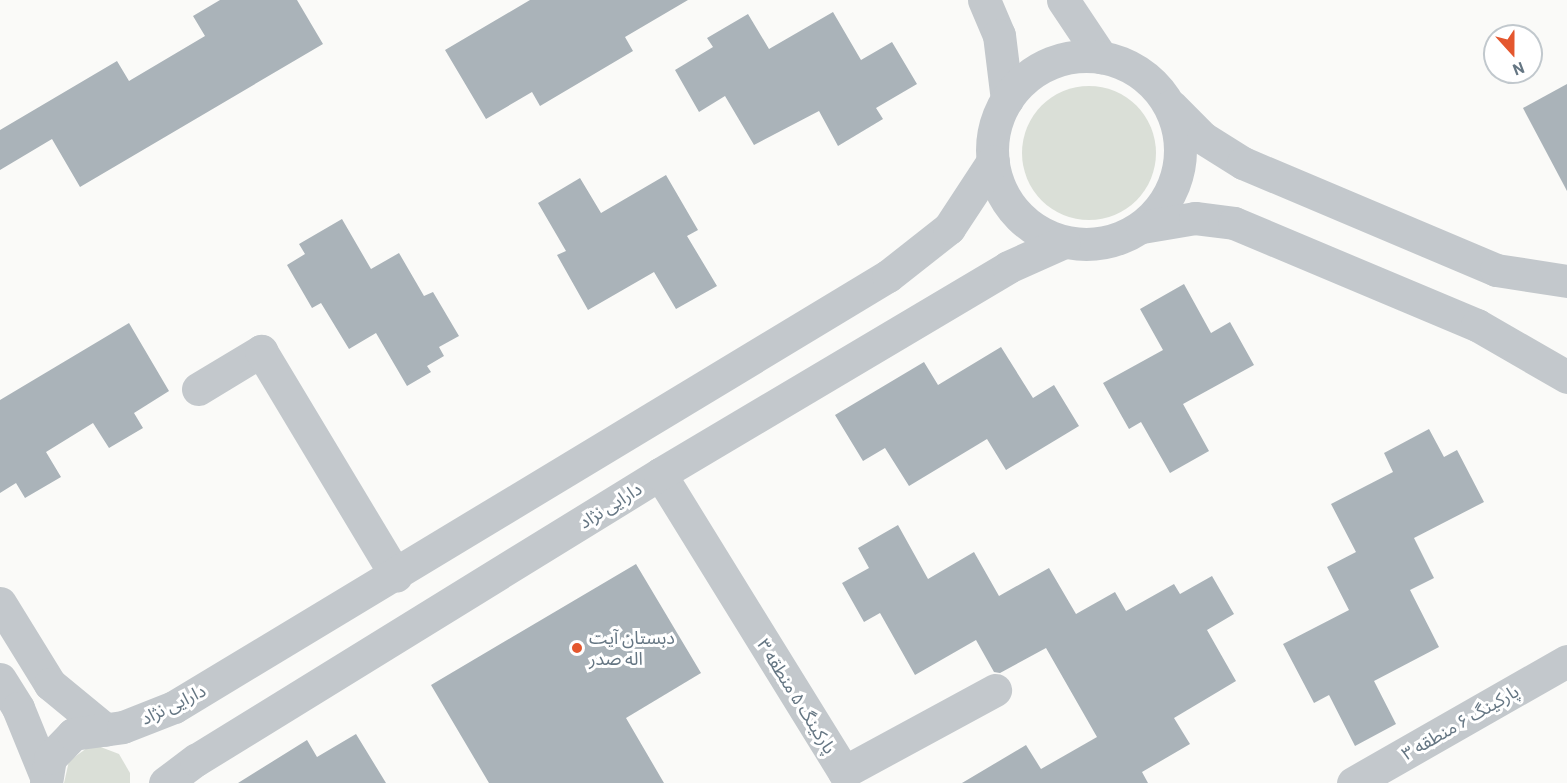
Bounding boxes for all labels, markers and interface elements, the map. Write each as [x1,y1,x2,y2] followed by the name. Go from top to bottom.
[1483,24,1543,84] north arrow
[1511,59,1527,80] text: N
[575,477,645,533] street label: دارایی نژاد
[589,627,675,670] place label: دبستان آیت اله صدر
[753,634,841,758] street label: پارکینگ ۵ منطقه ۳
[570,641,584,655] marker: دبستان آیت اله صدر
[137,679,209,729] street label: دارایی نژاد
[1398,680,1522,764] street label: پارکینگ ۶ منطقه ۳

